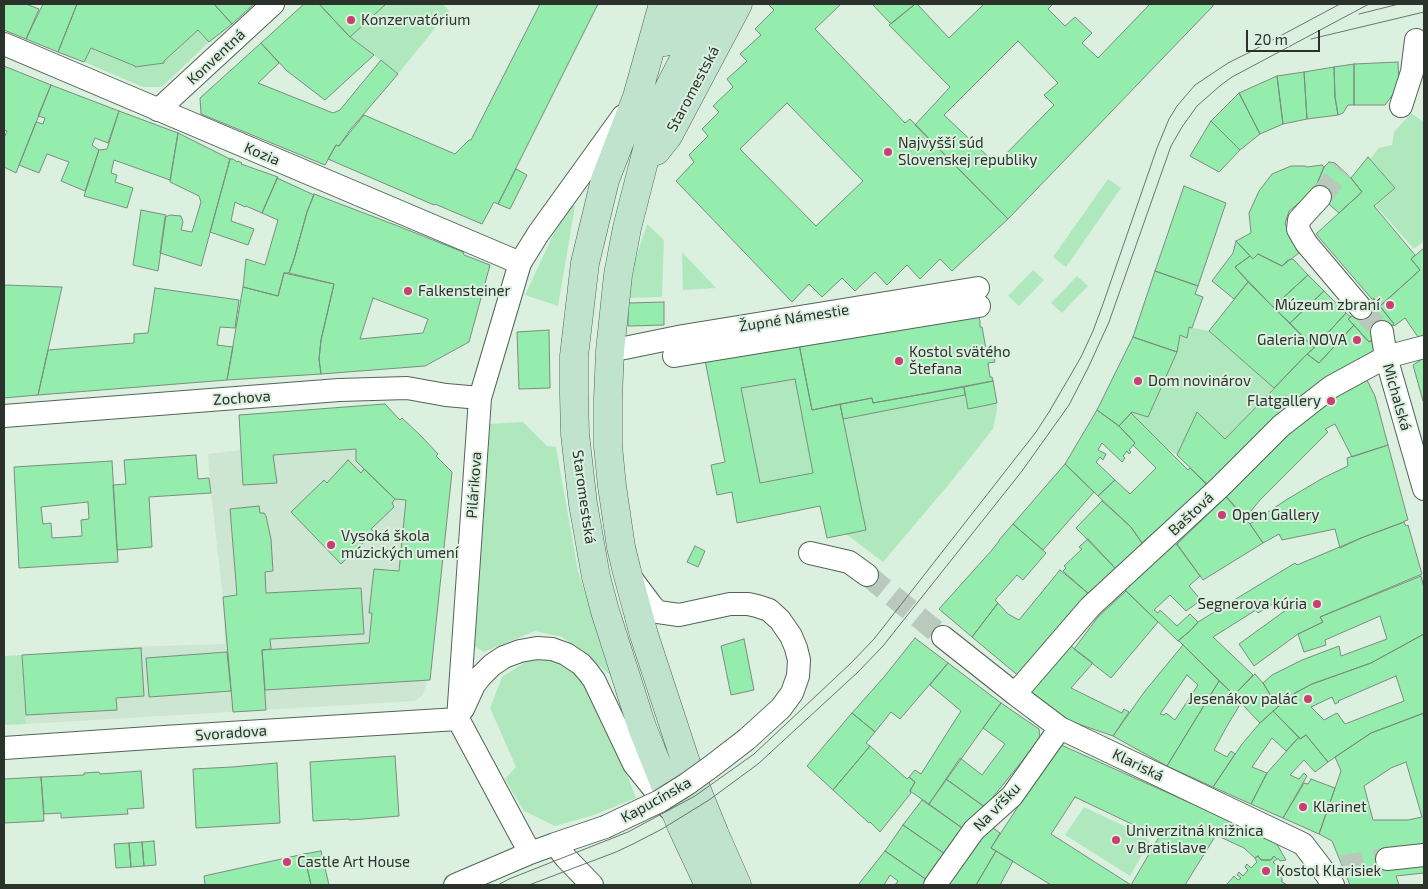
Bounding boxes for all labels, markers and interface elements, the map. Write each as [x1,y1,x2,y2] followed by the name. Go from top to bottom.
[361,11,470,29] place label: Konzervatórium
[345,14,357,26] marker: Konzervatórium
[1248,20,1322,52] scale bar
[183,25,249,89] street label: Konventná
[1254,30,1288,48] text: 20 m
[663,43,723,135] street label: Staromestská
[898,134,1038,169] place label: Najvyšší súd Slovenskej republiky
[242,139,282,169] street label: Kozia
[882,146,894,158] marker: Najvyšší súd Slovenskej republiky
[418,282,511,300] place label: Falkensteiner
[402,285,414,297] marker: Falkensteiner
[1275,296,1380,314] place label: Múzeum zbraní
[1384,299,1396,311] marker: Múzeum zbraní
[738,300,850,336] street label: Župné Námestie
[1257,331,1347,349] place label: Galeria NOVA
[1351,334,1363,346] marker: Galeria NOVA
[909,343,1011,378] place label: Kostol svätého Štefana
[893,355,905,367] marker: Kostol svätého Štefana
[1379,361,1415,433] street label: Michalská
[1148,372,1251,390] place label: Dom novinárov
[1132,375,1144,387] marker: Dom novinárov
[213,387,271,409] street label: Zochova
[1247,392,1321,410] place label: Flatgallery
[1325,395,1337,407] marker: Flatgallery
[569,449,599,545] street label: Staromestská
[463,451,485,519] street label: Pilárikova
[1165,489,1217,539] street label: Baštová
[1232,506,1319,524] place label: Open Gallery
[1216,509,1228,521] marker: Open Gallery
[341,527,458,562] place label: Vysoká škola múzických umení
[325,539,337,551] marker: Vysoká škola múzických umení
[1198,595,1307,613] place label: Segnerova kúria
[1311,598,1323,610] marker: Segnerova kúria
[1188,690,1298,708] place label: Jesenákov palác
[1302,693,1314,705] marker: Jesenákov palác
[194,722,268,744] street label: Svoradova
[1109,745,1167,785] street label: Klariská
[618,773,694,827] street label: Kapucínska
[970,779,1024,835] street label: Na vŕšku
[1313,798,1367,816] place label: Klarinet
[1297,801,1309,813] marker: Klarinet
[1126,822,1263,857] place label: Univerzitná knižnica v Bratislave
[1110,834,1122,846] marker: Univerzitná knižnica v Bratislave
[297,853,410,871] place label: Castle Art House
[281,856,293,868] marker: Castle Art House
[1276,862,1381,880] place label: Kostol Klarisiek
[1260,865,1272,877] marker: Kostol Klarisiek

